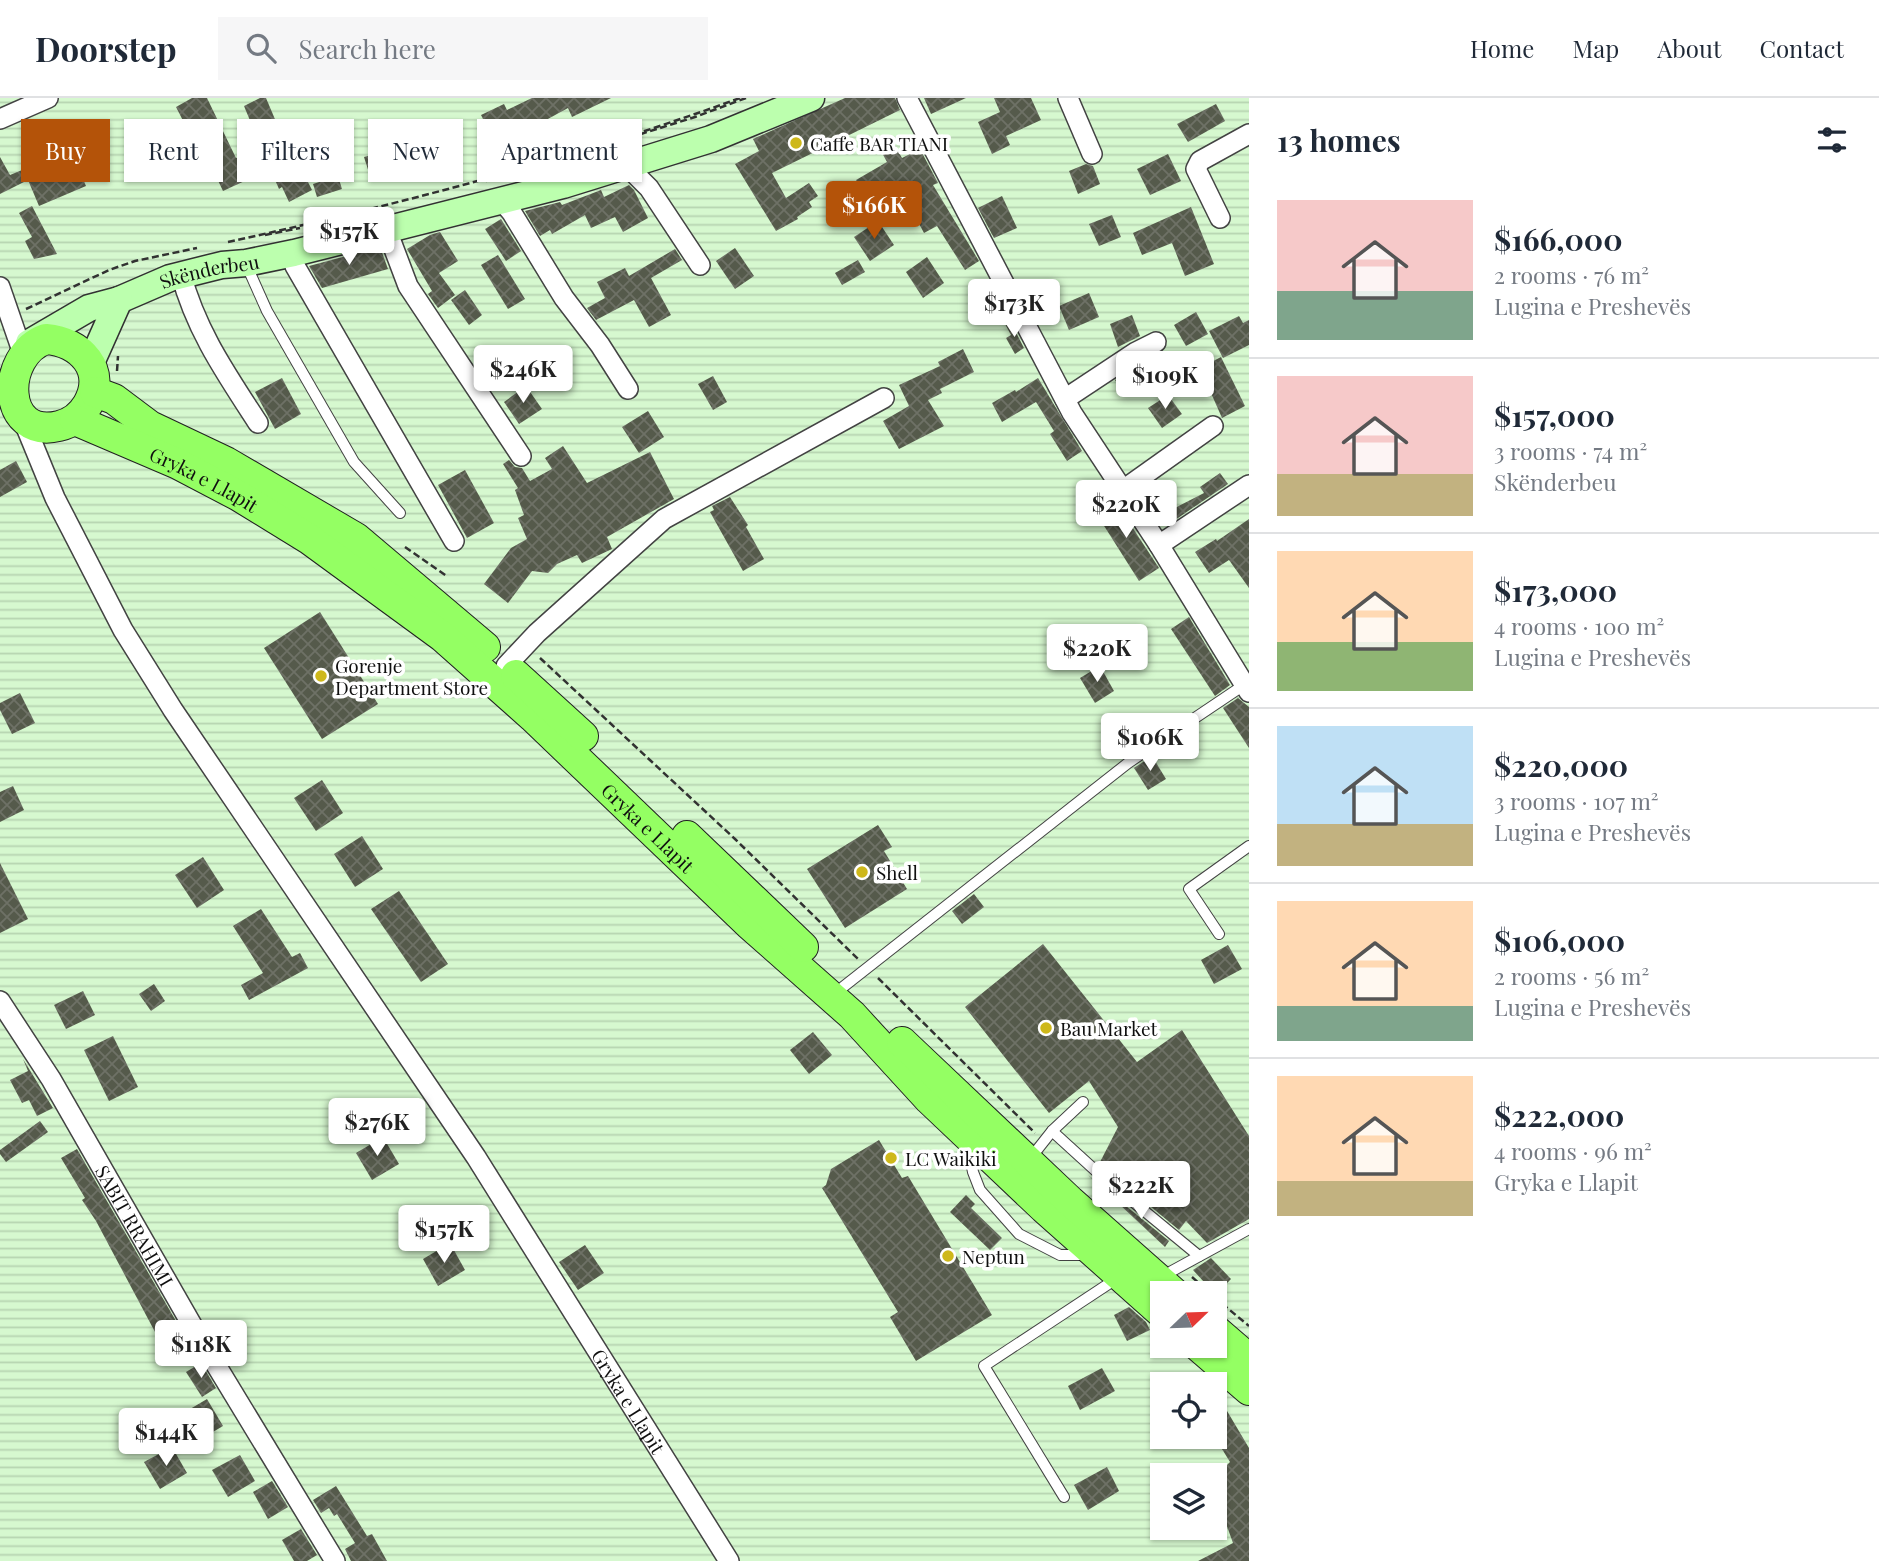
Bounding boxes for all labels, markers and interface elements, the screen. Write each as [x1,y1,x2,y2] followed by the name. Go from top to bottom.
[218,17,708,80] search box
[35,26,176,70] text: Doorstep
[242,29,280,67] icon: search
[298,31,436,66] text: Search here
[1470,32,1534,64] text: Home
[1572,32,1619,64] text: Map
[1657,32,1721,64] text: About
[1759,32,1844,64] text: Contact
[21,119,110,182] chip: Buy
[124,119,223,182] chip: Rent
[237,119,354,182] chip: Filters
[368,119,463,182] chip: New
[477,119,642,182] chip: Apartment
[1277,120,1401,160] text: 13 homes
[1813,121,1851,159] icon: filters
[810,130,948,156] place label: Caffe BAR TIANI
[788,135,804,151] marker: Caffe BAR TIANI
[825,181,923,241] pin: $166K
[842,188,906,219] text: $166K
[300,208,398,267] pin: $157K
[319,214,379,245] text: $157K
[1494,219,1623,259] text: $166,000
[1333,228,1417,312] icon: home
[155,248,261,294] street label: Skënderbeu
[1494,259,1649,290] text: 2 rooms · 76 m²
[965,280,1063,339] pin: $173K
[984,286,1044,317] text: $173K
[1494,290,1691,321] text: Lugina e Preshevës
[474,345,572,405] pin: $246K
[490,352,556,383] text: $246K
[1116,352,1214,411] pin: $109K
[1132,358,1198,389] text: $109K
[1494,395,1615,435] text: $157,000
[1333,404,1417,488] icon: home
[1494,435,1647,466] text: 3 rooms · 74 m²
[146,440,264,518] street label: Gryka e Llapit
[1494,466,1617,497] text: Skënderbeu
[1077,480,1175,540] pin: $220K
[1092,487,1160,518] text: $220K
[1494,570,1617,610] text: $173,000
[1333,579,1417,663] icon: home
[1494,610,1664,641] text: 4 rooms · 100 m²
[1048,624,1146,684] pin: $220K
[1063,631,1131,662] text: $220K
[1494,641,1691,672] text: Lugina e Preshevës
[335,652,488,700] place label: Gorenje Department Store
[313,668,329,684] marker: Gorenje Department Store
[1101,714,1199,773] pin: $106K
[1117,720,1183,751] text: $106K
[1494,745,1628,785] text: $220,000
[1333,754,1417,838] icon: home
[596,777,700,878] street label: Gryka e Llapit
[1494,785,1659,816] text: 3 rooms · 107 m²
[1494,816,1691,847] text: Lugina e Preshevës
[876,859,918,885] place label: Shell
[854,864,870,880] marker: Shell
[1494,920,1625,960] text: $106,000
[1333,929,1417,1013] icon: home
[1494,960,1649,991] text: 2 rooms · 56 m²
[1494,991,1691,1022] text: Lugina e Preshevës
[1060,1015,1158,1041] place label: Bau Market
[1038,1020,1054,1036] marker: Bau Market
[1494,1095,1624,1135] text: $222,000
[328,1098,426,1158] pin: $276K
[1333,1104,1417,1188] icon: home
[344,1105,410,1136] text: $276K
[1494,1135,1652,1166] text: 4 rooms · 96 m²
[905,1145,997,1171] place label: LC Waikiki
[883,1150,899,1166] marker: LC Waikiki
[90,1160,180,1291] street label: SABIT RRAHIMI
[1092,1162,1190,1221] pin: $222K
[1494,1166,1638,1197] text: Gryka e Llapit
[1108,1168,1174,1199] text: $222K
[395,1206,493,1265] pin: $157K
[414,1212,474,1243] text: $157K
[962,1243,1025,1269] place label: Neptun
[940,1248,956,1264] marker: Neptun
[1150,1281,1227,1358] north arrow
[1150,1281,1227,1540] map controls
[152,1320,250,1380] pin: $118K
[171,1327,231,1358] text: $118K
[586,1344,672,1459] street label: Gryka e Llapit
[1150,1372,1227,1449] button: locate
[117,1408,215,1468] pin: $144K
[135,1415,197,1446] text: $144K
[1150,1463,1227,1540] button: layers

